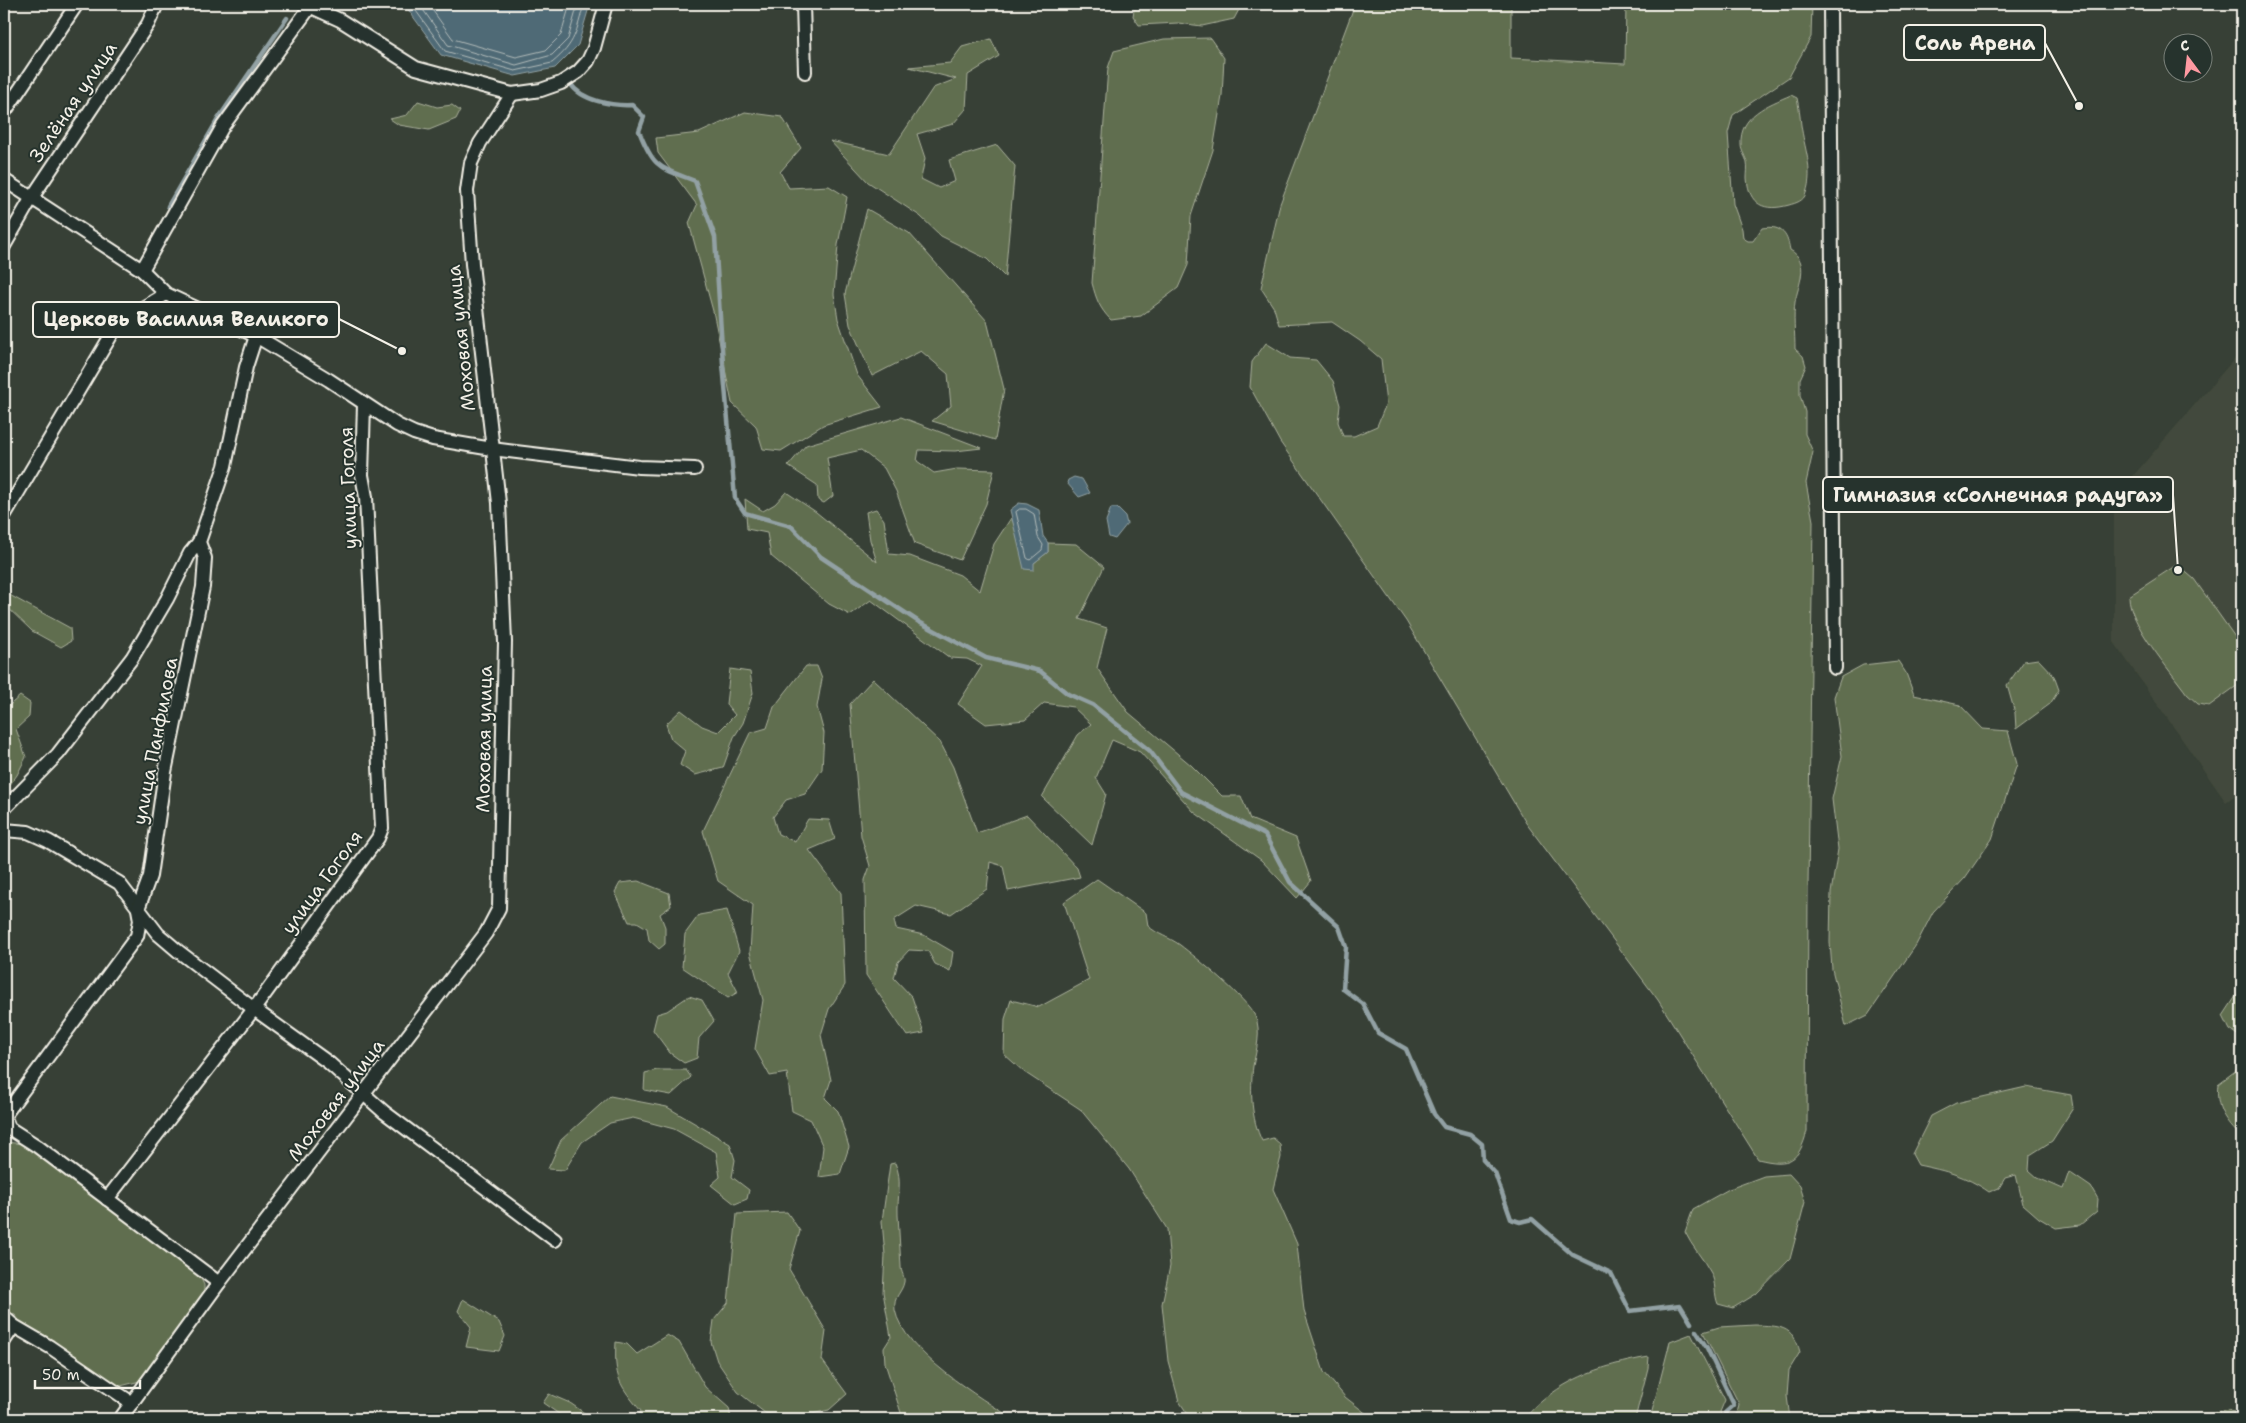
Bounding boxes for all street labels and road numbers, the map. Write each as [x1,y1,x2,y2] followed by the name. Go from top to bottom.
[23,37,123,167] street label: Зелёная улица
[441,263,481,412] street label: Моховая улица
[333,426,363,550] street label: улица Гоголя
[126,655,184,827] street label: улица Панфилова
[470,665,498,813] street label: Моховая улица
[276,825,368,939] street label: улица Гоголя
[282,1034,390,1166] street label: Моховая улица

